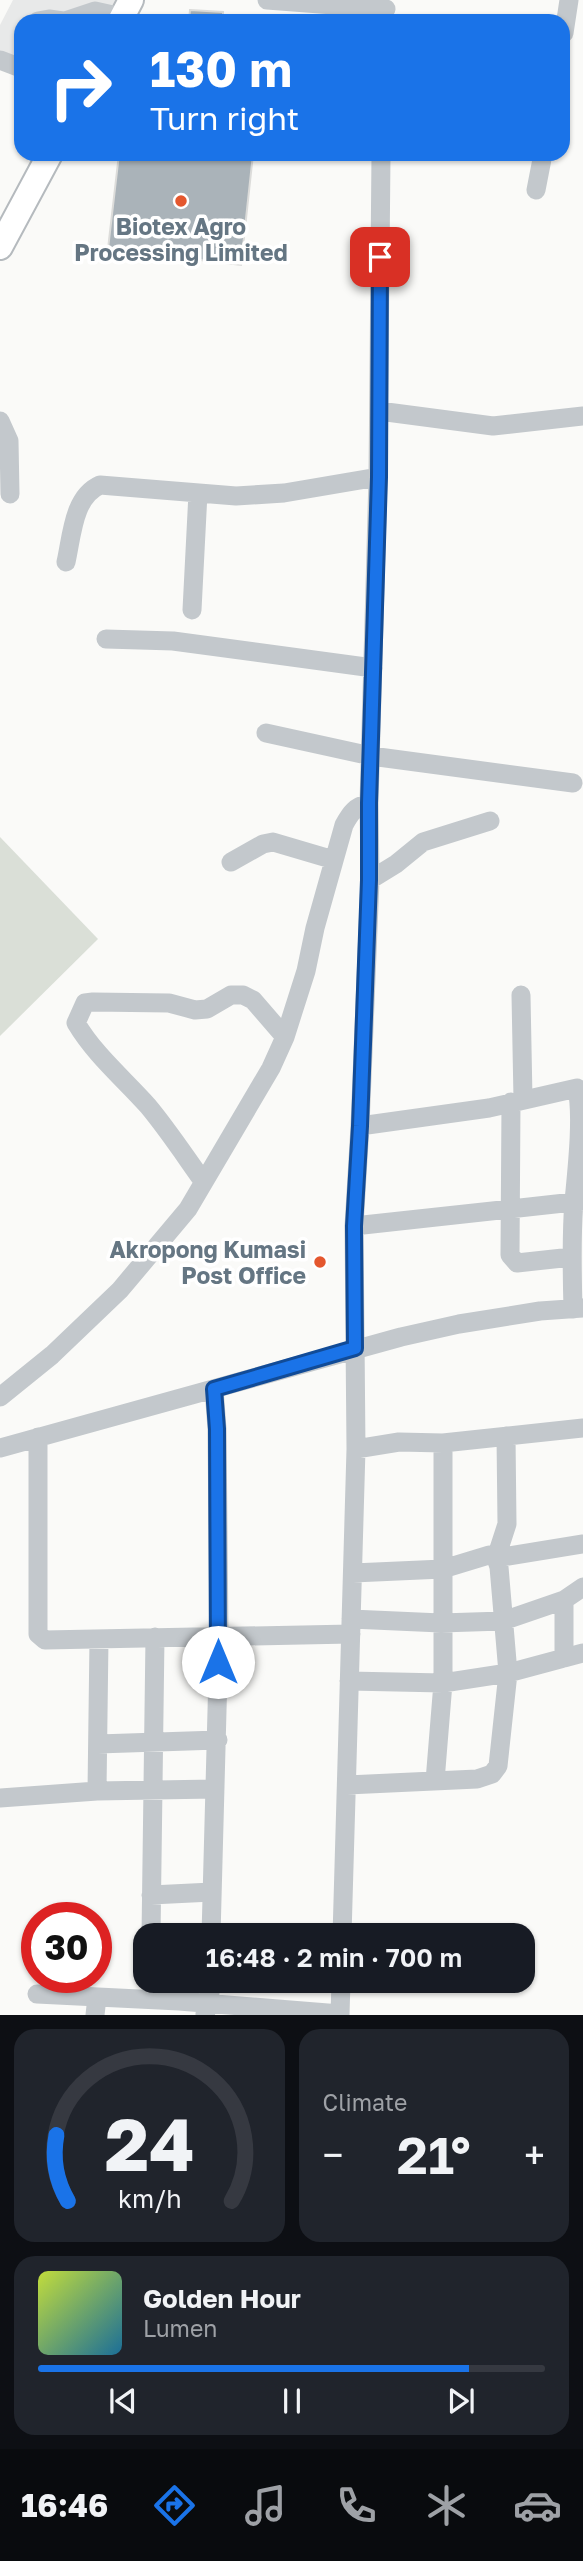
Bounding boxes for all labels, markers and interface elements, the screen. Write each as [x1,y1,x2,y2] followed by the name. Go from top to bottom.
[150,39,292,98] text: 130 m
[35,42,126,133] icon: right
[150,99,299,137] text: Turn right
[173,193,189,209] marker: Biotex Agro Processing Limited
[74,212,288,266] place label: Biotex Agro Processing Limited
[350,227,410,287] pin
[361,238,399,276] icon: arrive
[109,1235,306,1289] place label: Akropong Kumasi Post Office
[312,1254,328,1270] marker: Akropong Kumasi Post Office
[181,1625,255,1699] position arrow
[21,1902,112,1993] speed limit sign: 30
[206,1942,462,1973] text: 16:48 · 2 min · 700 m
[323,2088,407,2116] text: Climate
[104,2101,194,2188] text: 24
[397,2123,471,2185] text: 21°
[323,2132,343,2177] text: −
[524,2132,545,2177] text: +
[117,2183,181,2214] text: km/h
[143,2283,301,2314] text: Golden Hour
[143,2314,217,2342] text: Lumen
[104,2382,142,2420] icon: previous
[273,2382,311,2420] icon: pause
[442,2382,480,2420] icon: next
[150,2481,199,2530] icon: directions
[241,2481,290,2530] icon: music
[332,2481,381,2530] icon: phone
[422,2481,471,2530] icon: climate
[513,2481,562,2530] icon: car
[21,2486,108,2524] text: 16:46

